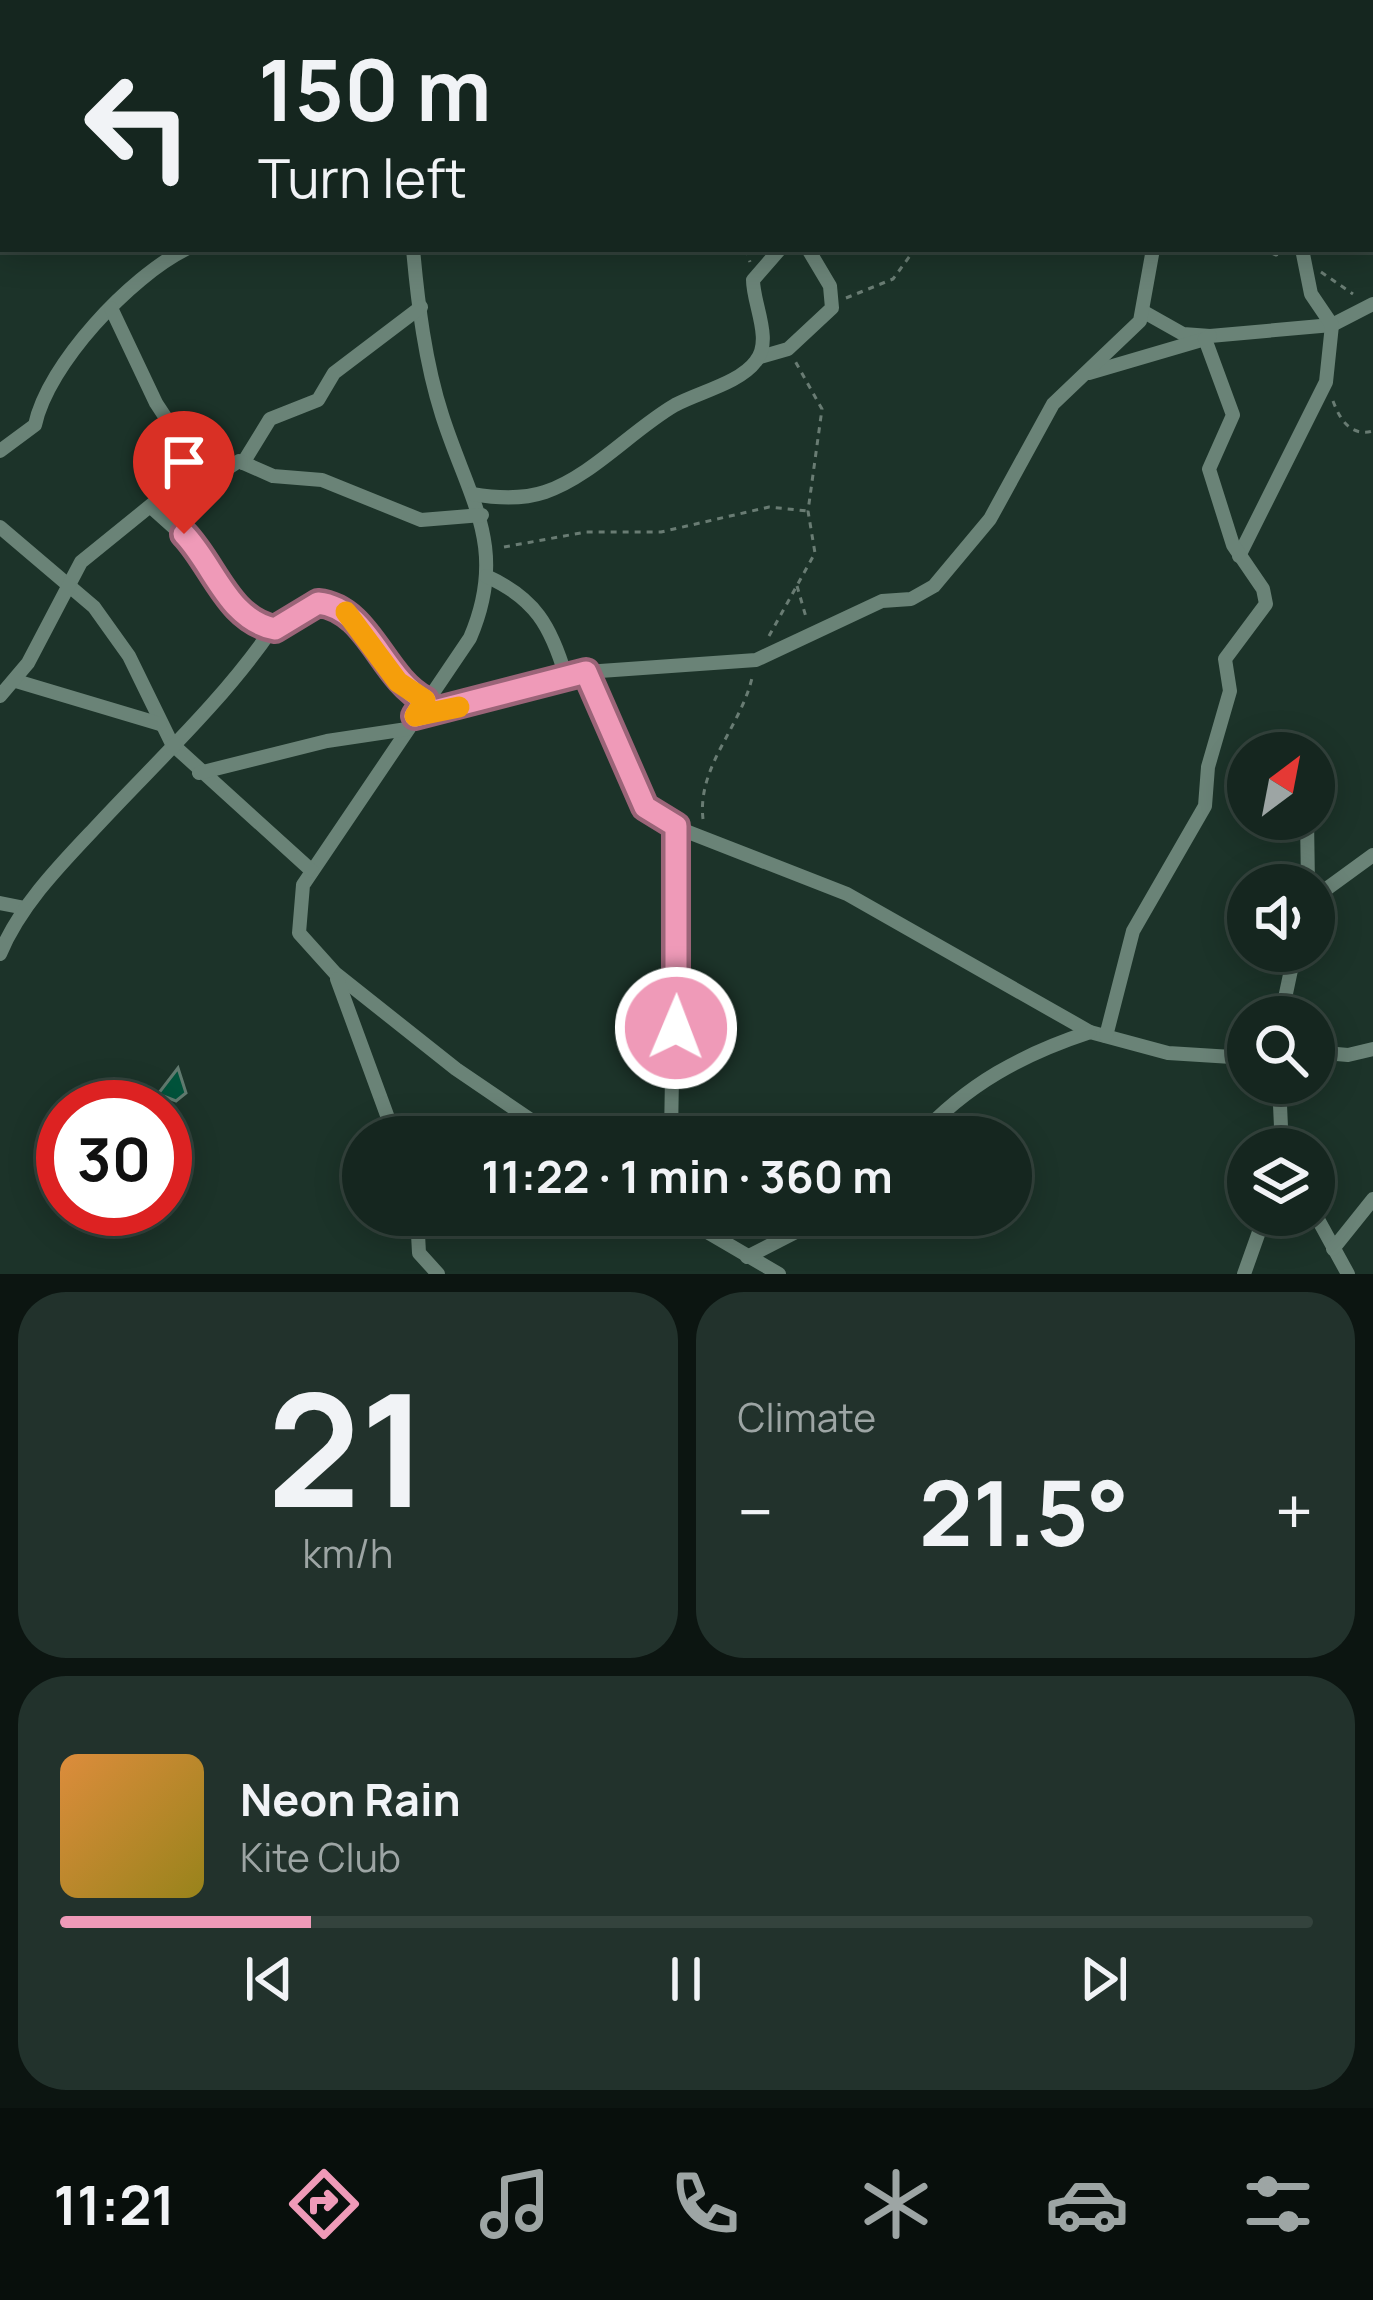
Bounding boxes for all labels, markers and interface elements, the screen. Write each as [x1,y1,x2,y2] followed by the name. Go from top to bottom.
[258,31,492,146] text: 150 m
[60,48,216,204] icon: left
[258,140,467,214] text: Turn left
[133,411,235,534] pin
[151,429,217,495] icon: arrive
[1227,732,1335,840] north arrow
[1227,732,1335,1236] map controls
[1227,864,1335,972] button: sound
[613,965,739,1091] position arrow
[1227,996,1335,1104] button: search
[36,1080,192,1236] speed limit sign: 30
[1227,1128,1335,1236] button: layers
[481,1145,893,1207] text: 11:22 · 1 min · 360 m
[267,1341,428,1554] text: 21
[738,1390,876,1444] text: Climate
[919,1450,1129,1573] text: 21.5°
[738,1466,773,1556] text: −
[1275,1466,1313,1556] text: +
[302,1526,393,1580] text: km/h
[240,1768,461,1830] text: Neon Rain
[240,1830,401,1884] text: Kite Club
[236,1946,302,2012] icon: previous
[653,1946,719,2012] icon: pause
[1071,1946,1137,2012] icon: next
[282,2162,366,2246] icon: directions
[473,2162,557,2246] icon: music
[663,2162,747,2246] icon: phone
[854,2162,938,2246] icon: climate
[1045,2162,1129,2246] icon: car
[1236,2162,1320,2246] icon: filters
[53,2167,175,2241] text: 11:21

